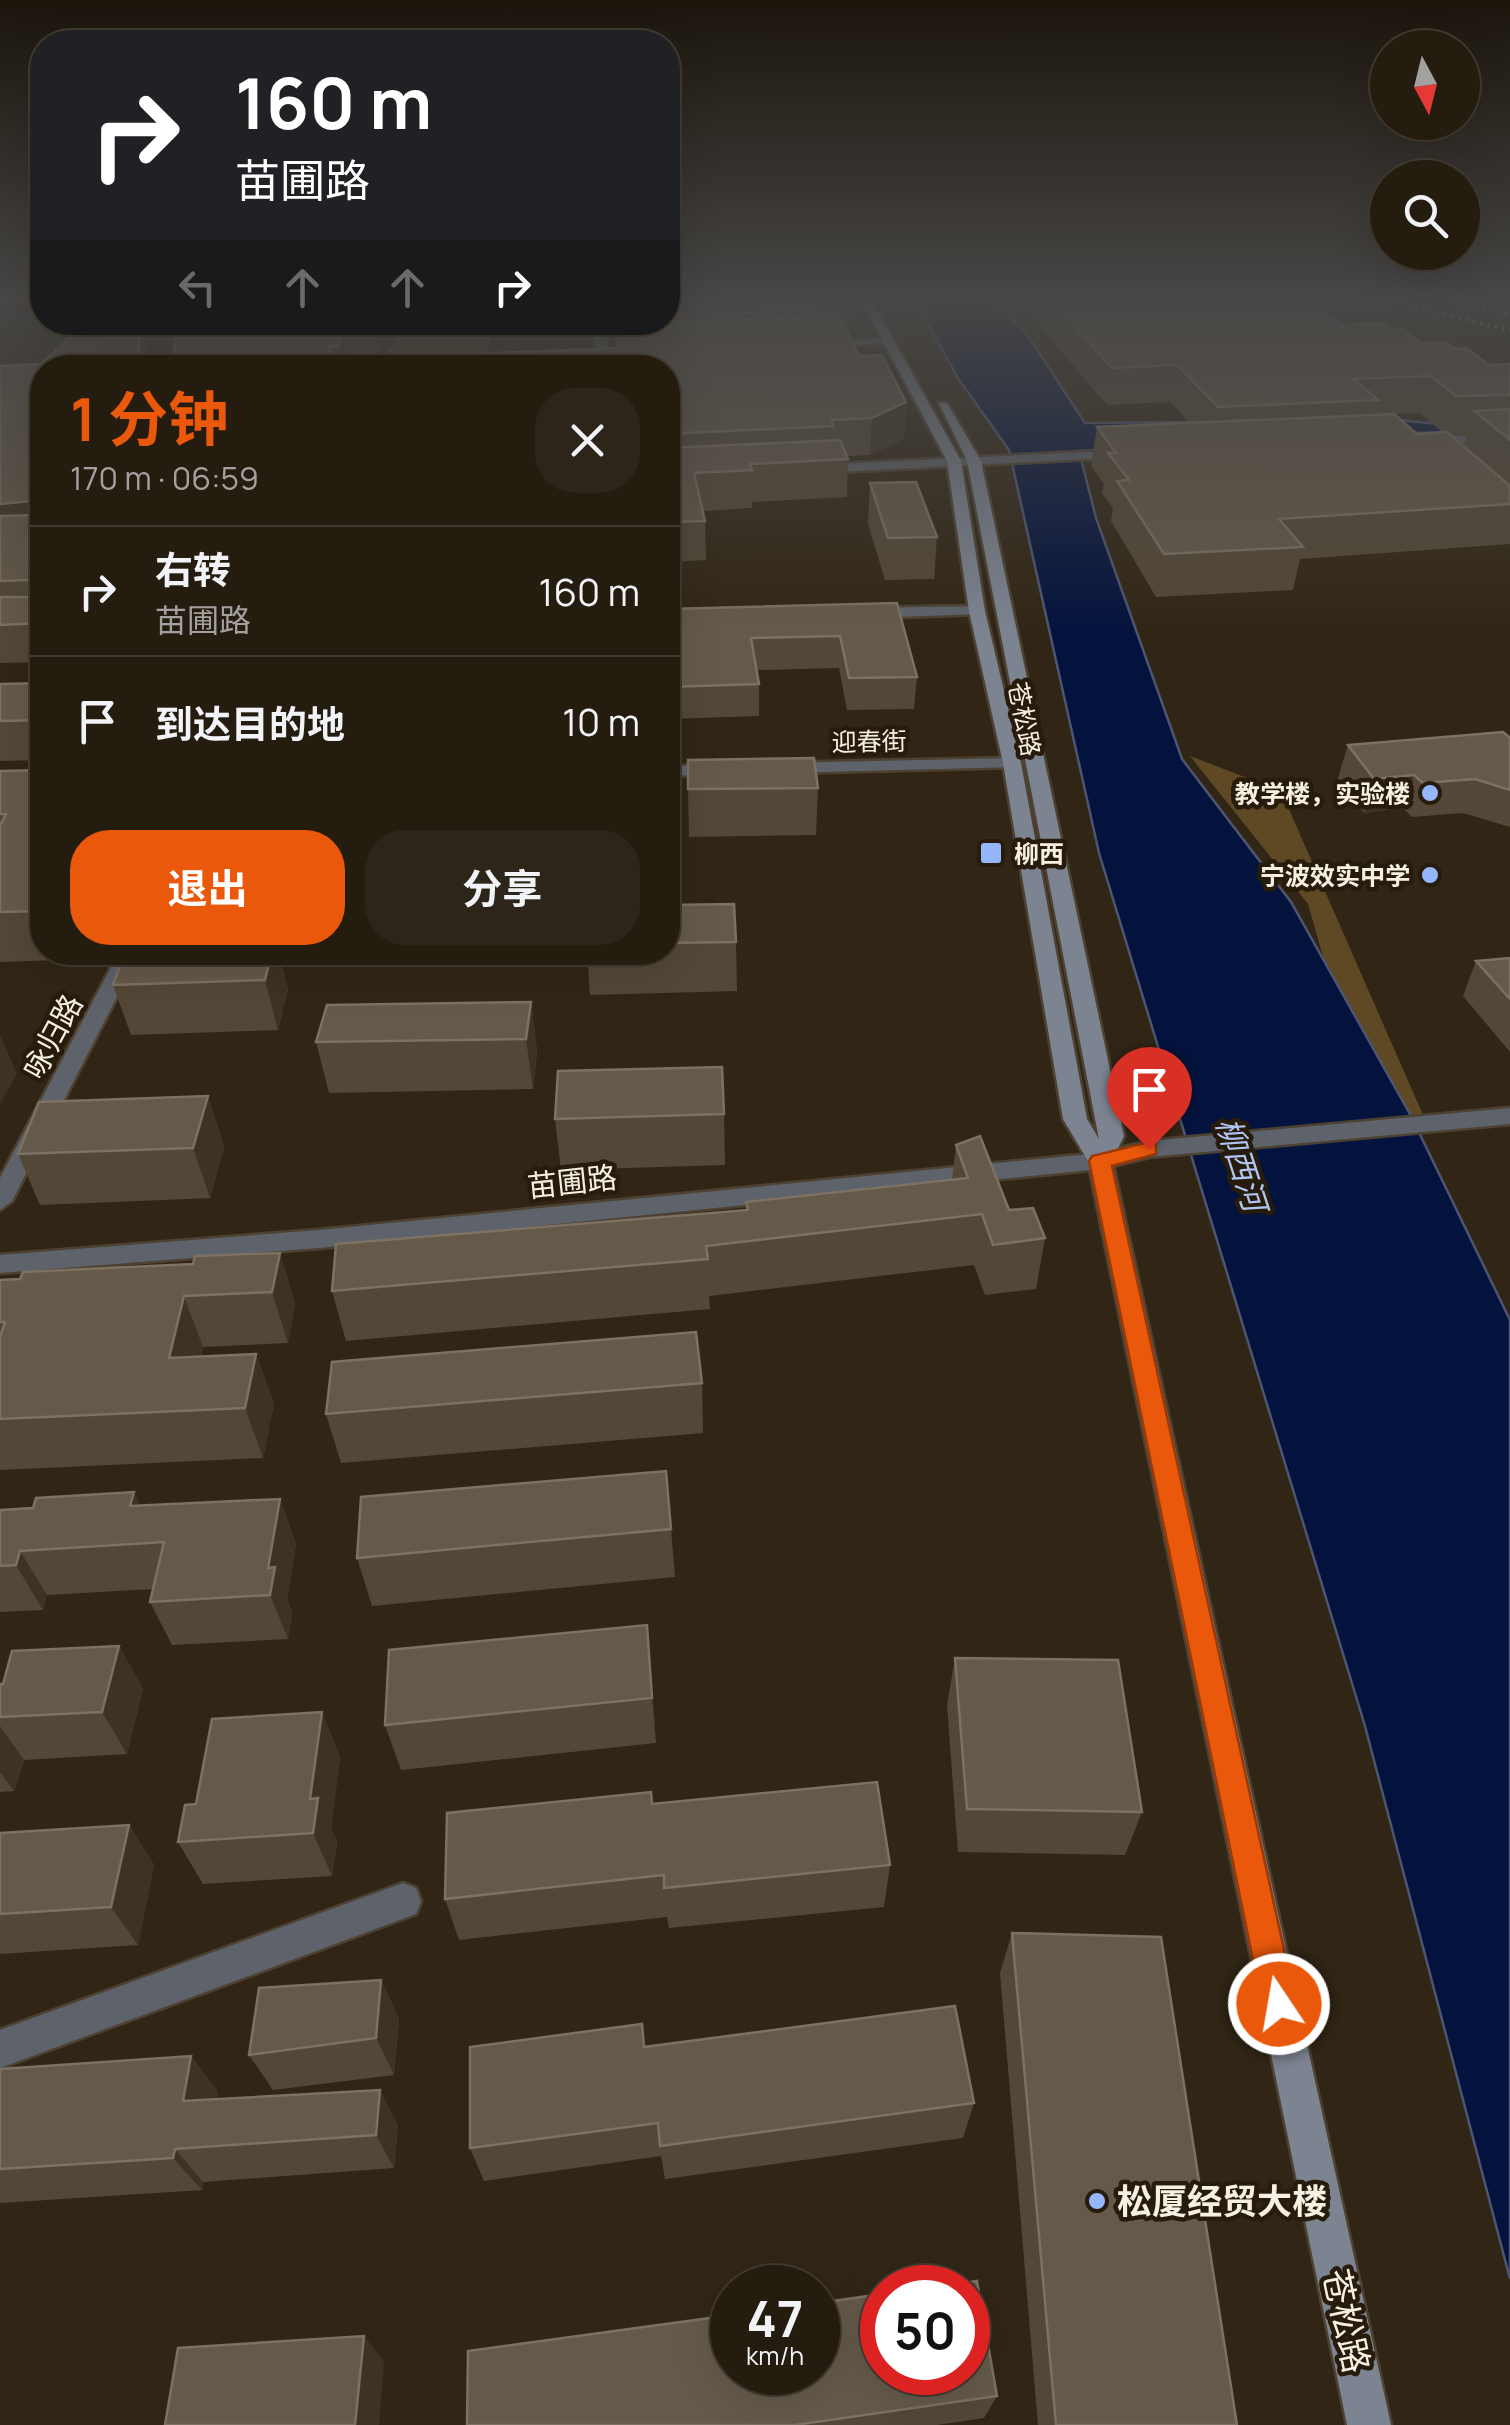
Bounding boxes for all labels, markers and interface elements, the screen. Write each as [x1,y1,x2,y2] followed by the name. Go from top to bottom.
[1370,30,1480,140] north arrow
[1370,30,1480,270] map controls
[235,54,432,150] text: 160 m
[70,70,200,200] icon: right
[235,149,370,211] text: 苗圃路
[1370,160,1480,270] button: search
[170,260,225,315] icon: left
[275,260,330,315] icon: ahead
[380,260,435,315] icon: ahead
[485,260,540,315] icon: right
[70,377,228,459] text: 1 分钟
[535,388,640,493] button: close
[70,456,259,500] text: 170 m · 06:59
[155,543,231,595] text: 右转
[70,564,125,619] icon: right
[539,565,640,617] text: 160 m
[155,598,251,642] text: 苗圃路
[1001,679,1049,759] street label: 苍松路
[70,694,125,749] icon: arrive
[562,695,640,747] text: 10 m
[155,697,345,749] text: 到达目的地
[831,723,907,759] street label: 迎春街
[1235,776,1410,811] place label: 教学楼，实验楼
[1419,782,1441,804] marker: 教学楼，实验楼
[70,830,345,945] button: 退出
[365,830,640,945] button: 分享
[1014,836,1064,871] place label: 柳西
[978,840,1004,866] marker: 柳西
[1260,858,1410,893] place label: 宁波效实中学
[1419,864,1441,886] marker: 宁波效实中学
[13,987,91,1085] street label: 咏归路
[1107,1047,1192,1150] pin
[1122,1062,1177,1117] icon: arrive
[1206,1112,1280,1222] water label: 柳西河
[525,1156,619,1206] street label: 苗圃路
[1227,1952,1331,2056] position arrow
[1117,2177,1327,2225] place label: 松厦经贸大楼
[1086,2190,1108,2212] marker: 松厦经贸大楼
[860,2265,990,2395] speed limit sign: 50
[1313,2265,1381,2377] street label: 苍松路
[746,2284,804,2352] text: 47
[746,2338,804,2373] text: km/h

